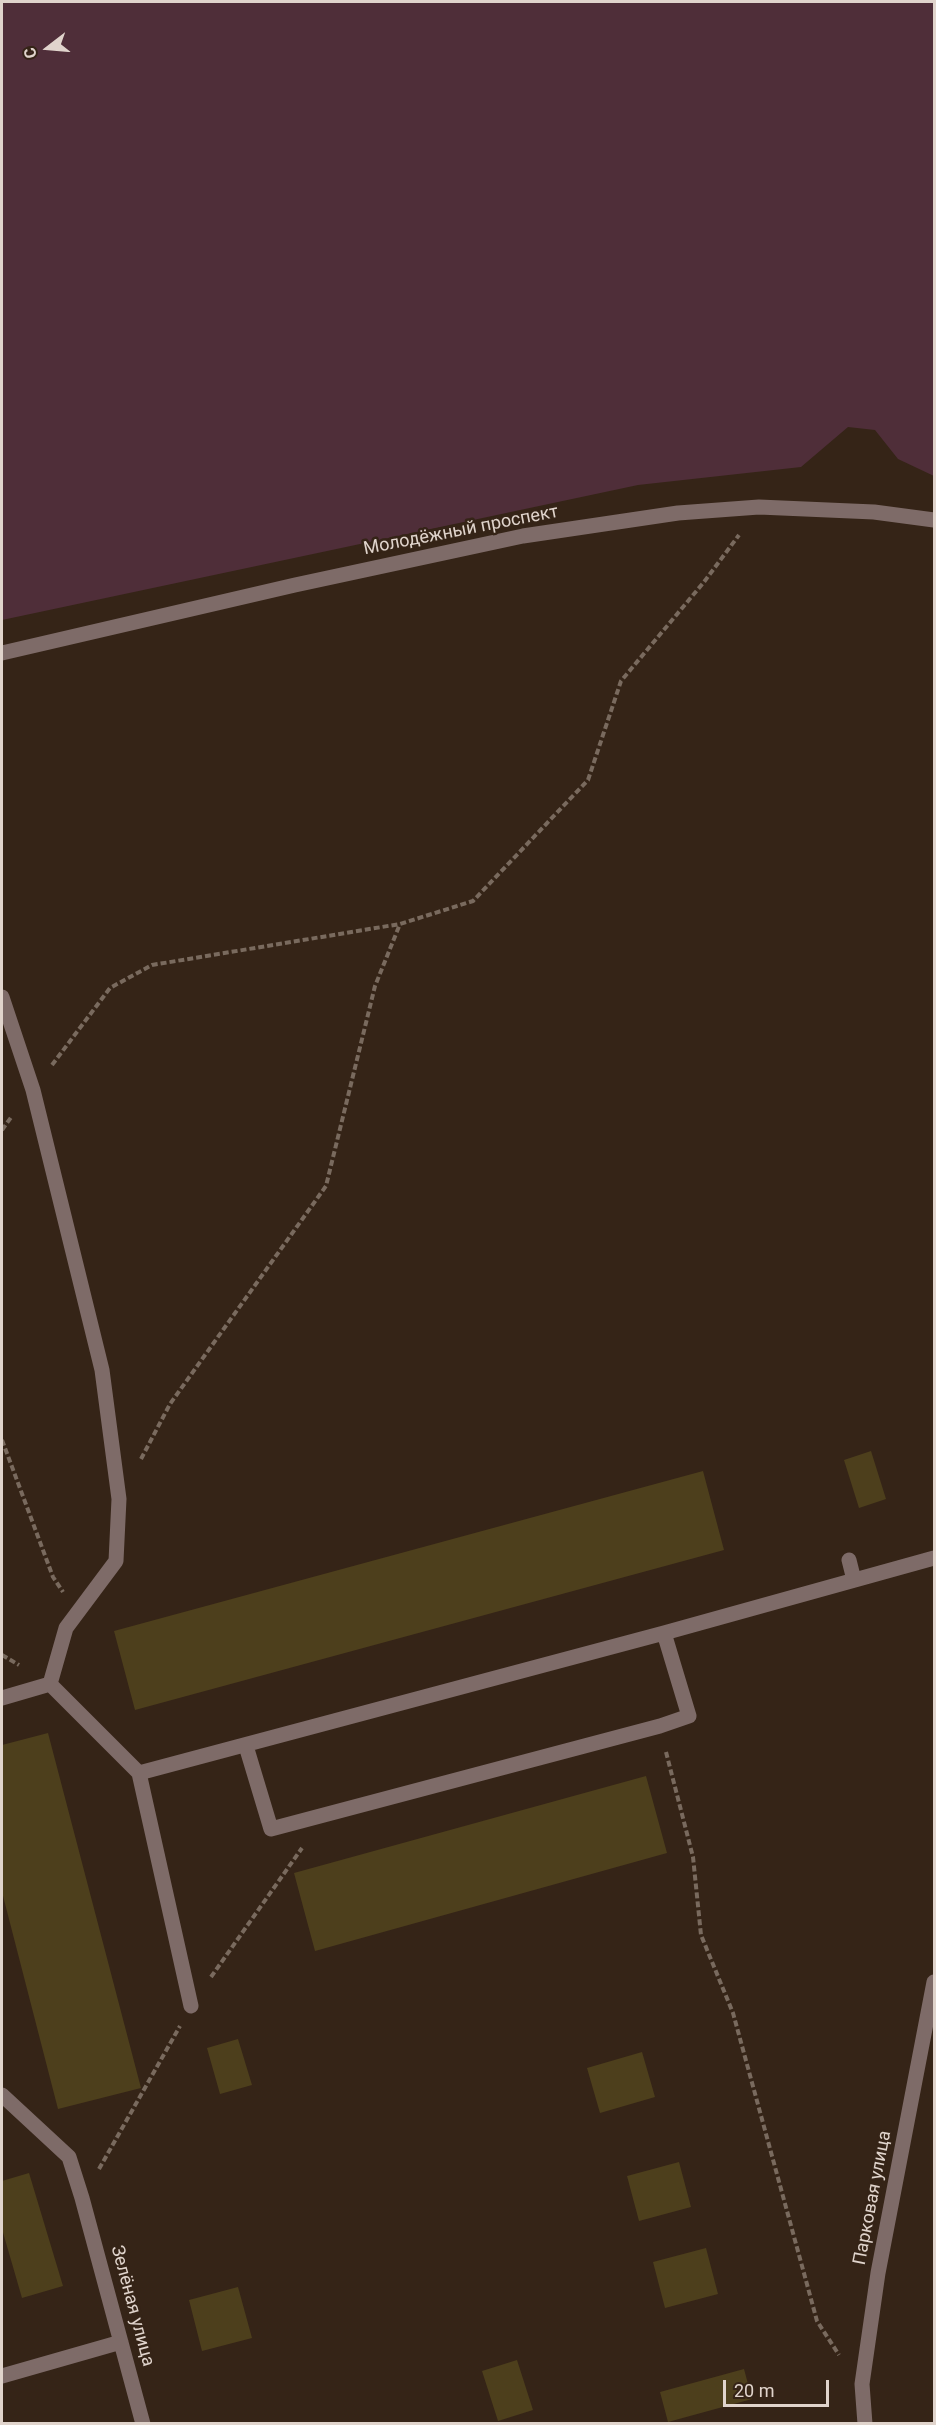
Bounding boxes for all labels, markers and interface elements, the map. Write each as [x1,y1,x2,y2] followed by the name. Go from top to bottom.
[18,18,78,78] north arrow
[20,45,41,61] text: С
[362,502,560,560] street label: Молодёжный проспект
[849,2129,897,2267] street label: Парковая улица
[106,2243,158,2369] street label: Зелёная улица
[726,2368,832,2406] scale bar
[734,2380,774,2401] text: 20 m

